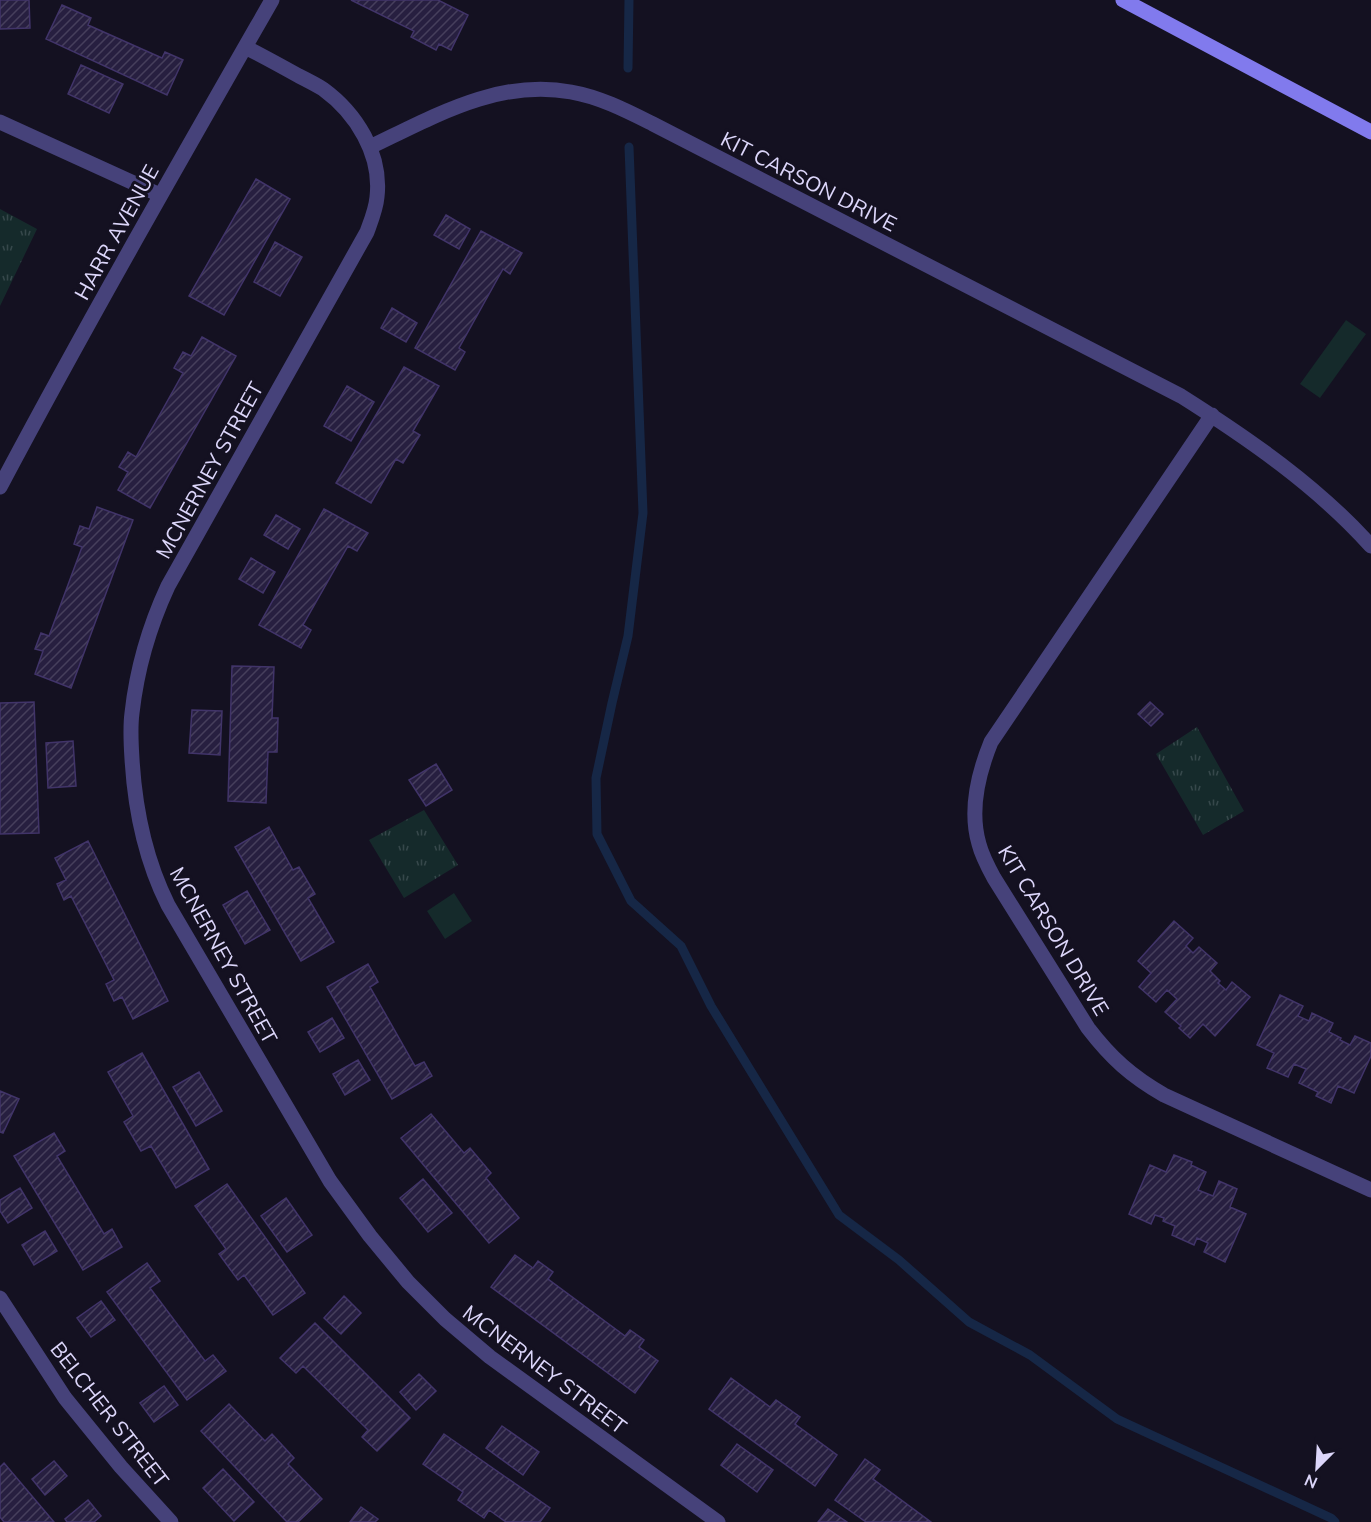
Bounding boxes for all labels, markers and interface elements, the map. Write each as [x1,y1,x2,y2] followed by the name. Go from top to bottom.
[717,125,901,237] street label: KIT CARSON DRIVE
[68,160,164,304] street label: HARR AVENUE
[150,377,269,563] street label: MCNERNEY STREET
[993,840,1115,1020] street label: KIT CARSON DRIVE
[165,862,284,1048] street label: MCNERNEY STREET
[458,1299,632,1439] street label: MCNERNEY STREET
[45,1336,175,1492] street label: BELCHER STREET
[1287,1438,1347,1498] north arrow
[1301,1470,1320,1493] text: N

